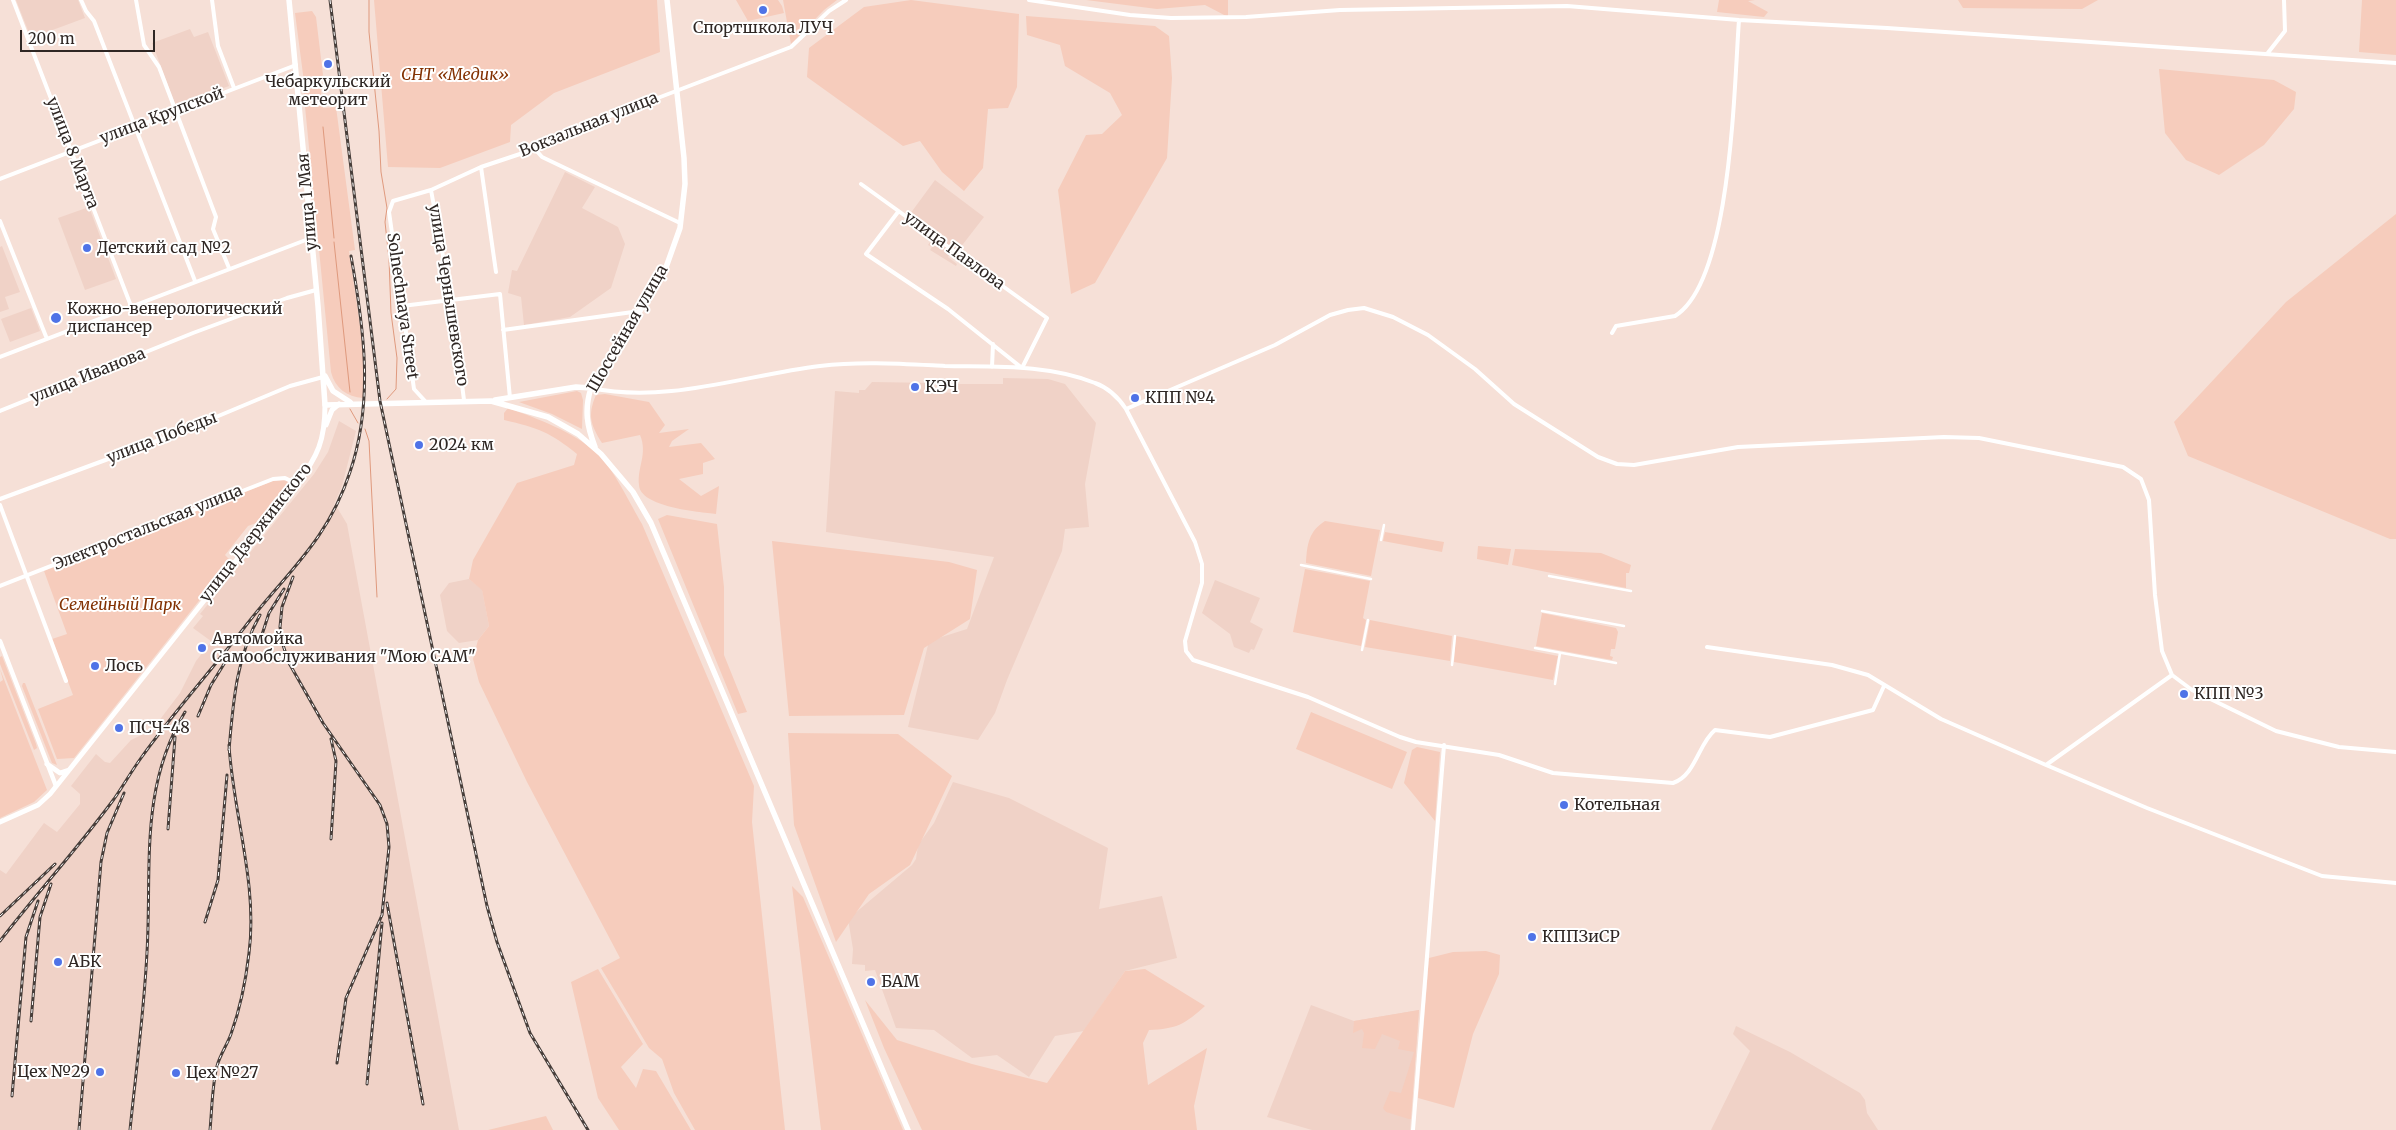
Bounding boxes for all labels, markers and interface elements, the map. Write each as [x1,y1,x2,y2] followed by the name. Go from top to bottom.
[757,4,769,16] marker: Спортшкола ЛУЧ
[693,18,833,38] place label: Спортшкола ЛУЧ
[22,20,158,52] scale bar
[28,29,75,48] text: 200 m
[322,58,334,70] marker: Чебаркульский метеорит
[401,65,509,85] park label: СНТ «Медик»
[265,72,391,110] place label: Чебаркульский метеорит
[97,84,227,148] street label: улица Крупской
[517,88,661,162] street label: Вокзальная улица
[42,94,102,212] street label: улица 8 Марта
[294,152,322,252] street label: улица 1 Мая
[424,202,472,388] street label: улица Чернышевского
[900,208,1008,294] street label: улица Павлова
[382,231,422,381] street label: Solnechnaya Street
[97,238,231,258] place label: Детский сад №2
[81,242,93,254] marker: Детский сад №2
[584,262,672,396] street label: Шоссейная улица
[67,299,283,337] place label: Кожно-венерологический диспансер
[49,311,63,325] marker: Кожно-венерологический диспансер
[28,344,148,408] street label: улица Иванова
[925,377,958,397] place label: КЭЧ
[909,381,921,393] marker: КЭЧ
[1145,388,1215,408] place label: КПП №4
[1129,392,1141,404] marker: КПП №4
[104,408,220,468] street label: улица Победы
[429,435,494,455] place label: 2024 км
[413,439,425,451] marker: 2024 км
[196,460,316,606] street label: улица Дзержинского
[51,481,245,575] street label: Электростальская улица
[59,595,181,615] park label: Семейный Парк
[212,629,476,667] place label: Автомойка Самообслуживания "Мою САМ"
[196,642,208,654] marker: Автомойка Самообслуживания "Мою САМ"
[105,656,143,676] place label: Лось
[89,660,101,672] marker: Лось
[2194,684,2264,704] place label: КПП №3
[2178,688,2190,700] marker: КПП №3
[129,718,190,738] place label: ПСЧ-48
[113,722,125,734] marker: ПСЧ-48
[1574,795,1660,815] place label: Котельная
[1558,799,1570,811] marker: Котельная
[1542,927,1620,947] place label: КППЗиСР
[1526,931,1538,943] marker: КППЗиСР
[68,952,101,972] place label: АБК
[52,956,64,968] marker: АБК
[881,972,919,992] place label: БАМ
[865,976,877,988] marker: БАМ
[17,1062,90,1082] place label: Цех №29
[186,1063,258,1083] place label: Цех №27
[94,1066,106,1078] marker: Цех №29
[170,1067,182,1079] marker: Цех №27

